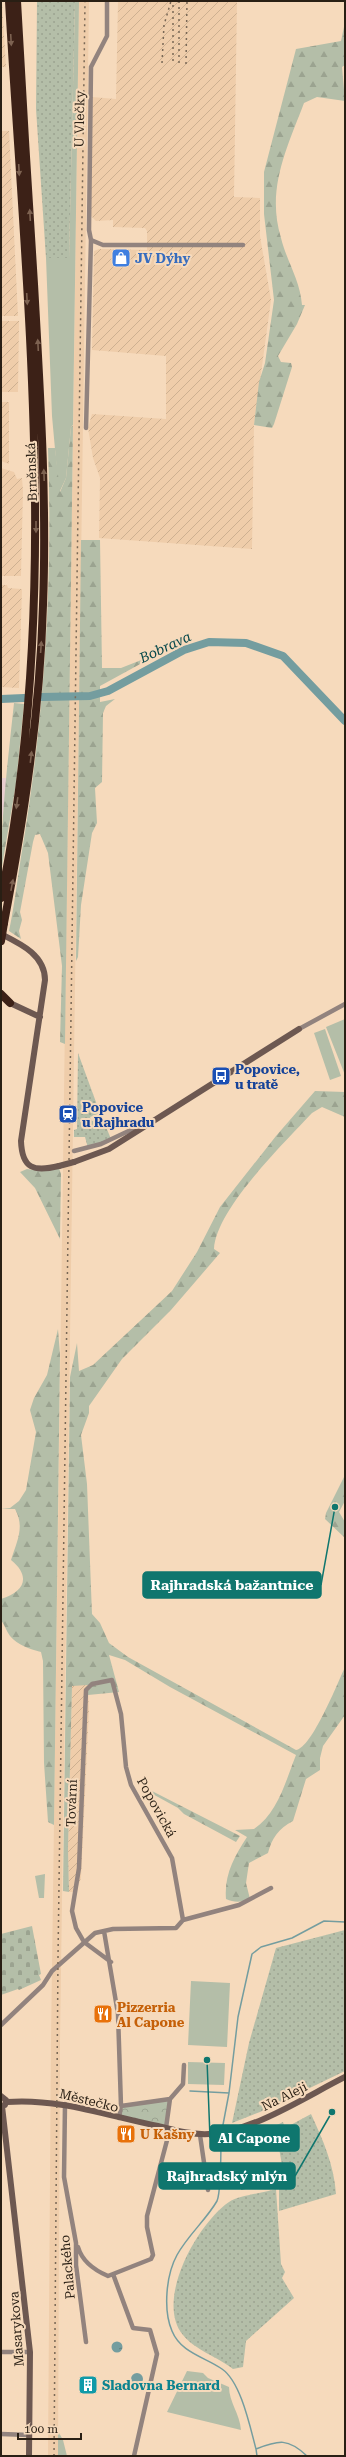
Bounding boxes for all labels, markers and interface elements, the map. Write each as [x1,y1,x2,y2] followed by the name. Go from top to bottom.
[8,34,15,46] one-way arrow
[72,90,88,148] street label: U Vlečky
[16,164,22,177] one-way arrow
[26,209,33,221] one-way arrow
[110,247,132,269] shop icon: JV Dýhy
[135,251,190,266] place label: JV Dýhy
[23,293,30,305] one-way arrow
[34,339,41,351] one-way arrow
[23,442,40,502] street label: Brněnská
[40,469,47,481] one-way arrow
[33,521,39,534] one-way arrow
[136,628,193,666] water label: Bobrava
[38,641,45,653] one-way arrow
[28,751,34,763] one-way arrow
[14,797,20,809] one-way arrow
[9,879,15,891] one-way arrow
[235,1062,300,1092] place label: Popovice, u tratě
[210,1065,232,1087] bus stop icon: Popovice, u tratě
[82,1100,155,1130] place label: Popovice u Rajhradu
[57,1103,79,1125] station icon: Popovice u Rajhradu
[143,1572,321,1598] callout: Rajhradská bažantnice
[151,1577,313,1593] text: Rajhradská bažantnice
[134,1775,179,1840] street label: Popovická
[63,1779,80,1827] street label: Tovární
[117,2000,185,2030] place label: Pizzerria Al Capone
[92,2003,114,2025] restaurant icon: Pizzerria Al Capone
[259,2079,310,2114] street label: Na Aleji
[58,2086,120,2115] street label: Městečko
[115,2123,137,2145] restaurant icon: U Kašny
[210,2125,299,2151] callout: Al Capone
[140,2127,195,2142] place label: U Kašny
[218,2130,290,2146] text: Al Capone
[159,2163,295,2189] callout: Rajhradský mlýn
[167,2168,288,2184] text: Rajhradský mlýn
[57,2234,78,2300] street label: Palackého
[6,2291,27,2367] street label: Masarykova
[77,2374,99,2396] building icon: Sladovna Bernard
[102,2378,220,2393] place label: Sladovna Bernard
[18,2415,81,2441] scale bar
[24,2422,58,2436] text: 100 m

